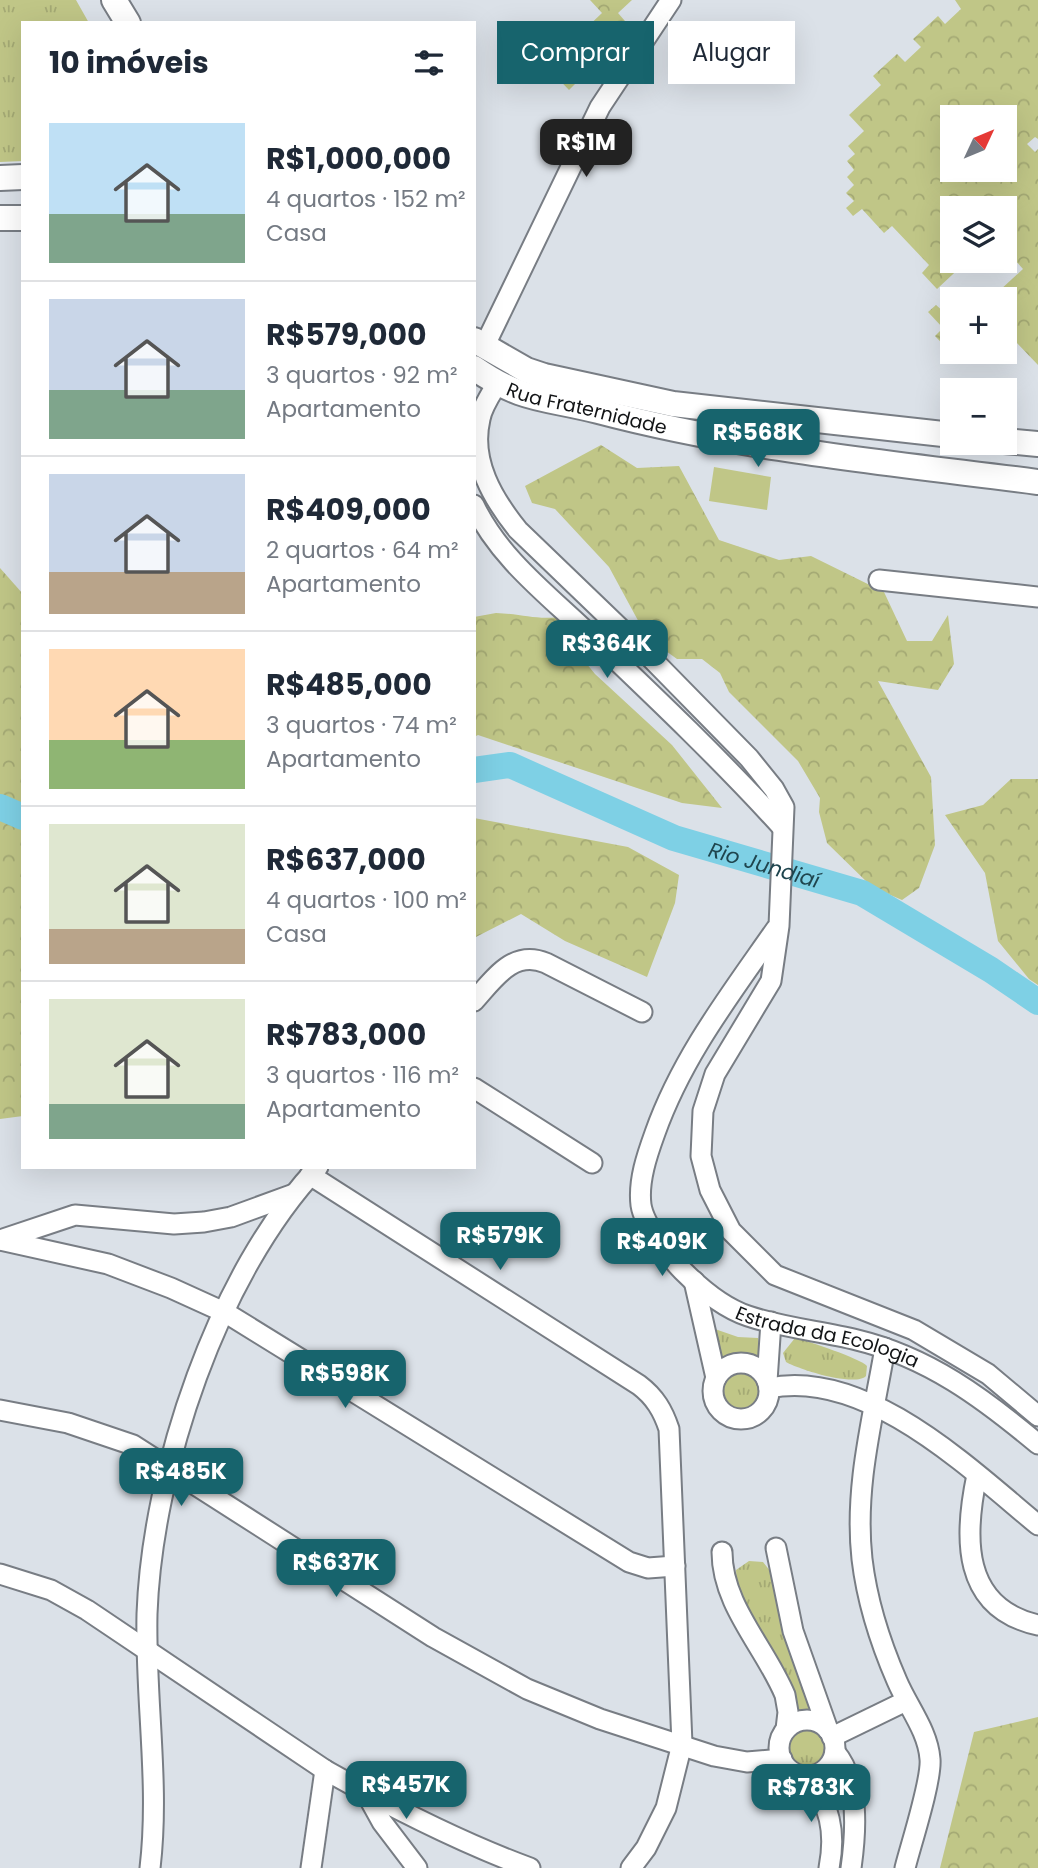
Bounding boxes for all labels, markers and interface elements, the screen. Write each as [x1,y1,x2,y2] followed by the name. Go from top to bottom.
[497,21,654,84] chip: Comprar
[668,21,795,84] chip: Alugar
[49,41,209,84] text: 10 imóveis
[410,44,448,82] icon: filters
[940,105,1017,182] north arrow
[940,105,1017,455] map controls
[545,120,627,179] pin: R$1M
[556,126,616,158] text: R$1M
[266,137,451,180] text: R$1,000,000
[105,151,189,235] icon: home
[266,183,466,215] text: 4 quartos · 152 m²
[940,196,1017,273] button: layers
[266,217,327,249] text: Casa
[940,287,1017,364] button: +
[266,313,427,356] text: R$579,000
[105,327,189,411] icon: home
[266,359,457,391] text: 3 quartos · 92 m²
[503,375,670,441] street label: Rua Fraternidade
[940,378,1017,455] button: −
[266,393,421,425] text: Apartamento
[701,410,815,469] pin: R$568K
[713,416,803,448] text: R$568K
[266,488,431,531] text: R$409,000
[105,502,189,586] icon: home
[266,534,459,566] text: 2 quartos · 64 m²
[266,568,421,600] text: Apartamento
[550,620,664,680] pin: R$364K
[562,627,652,659] text: R$364K
[266,663,432,706] text: R$485,000
[105,677,189,761] icon: home
[266,709,457,741] text: 3 quartos · 74 m²
[266,743,421,775] text: Apartamento
[705,834,825,895] water label: Rio Jundiaí
[266,838,426,881] text: R$637,000
[105,852,189,936] icon: home
[266,884,467,916] text: 4 quartos · 100 m²
[266,918,327,950] text: Casa
[266,1013,426,1056] text: R$783,000
[105,1027,189,1111] icon: home
[266,1059,459,1091] text: 3 quartos · 116 m²
[266,1093,421,1125] text: Apartamento
[443,1212,557,1272] pin: R$579K
[605,1218,719,1278] pin: R$409K
[456,1219,544,1251] text: R$579K
[617,1225,707,1257] text: R$409K
[731,1299,924,1374] street label: Estrada da Ecologia
[288,1350,402,1410] pin: R$598K
[300,1357,390,1389] text: R$598K
[124,1448,238,1508] pin: R$485K
[135,1455,227,1487] text: R$485K
[279,1540,393,1599] pin: R$637K
[292,1546,380,1578] text: R$637K
[349,1762,463,1821] pin: R$457K
[754,1764,868,1824] pin: R$783K
[362,1768,451,1800] text: R$457K
[767,1771,855,1803] text: R$783K

